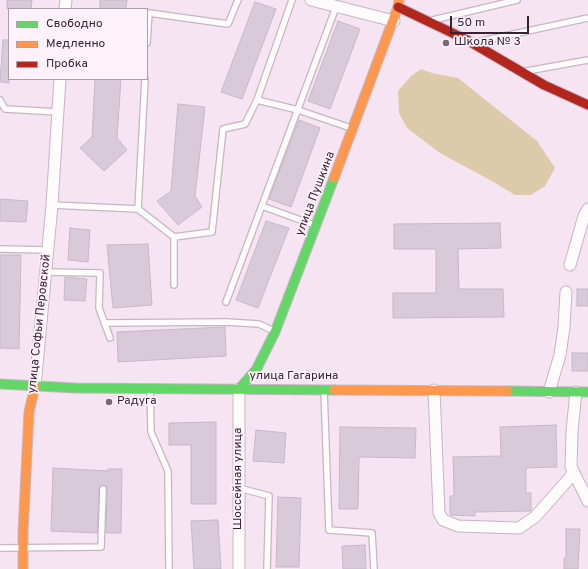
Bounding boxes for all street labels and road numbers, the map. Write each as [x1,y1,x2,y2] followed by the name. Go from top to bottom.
[293,150,339,238] street label: улица Пушкина
[26,254,54,394] street label: улица Софьи Перовской
[250,370,338,384] street label: улица Гагарина
[232,428,246,530] street label: Шоссейная улица

